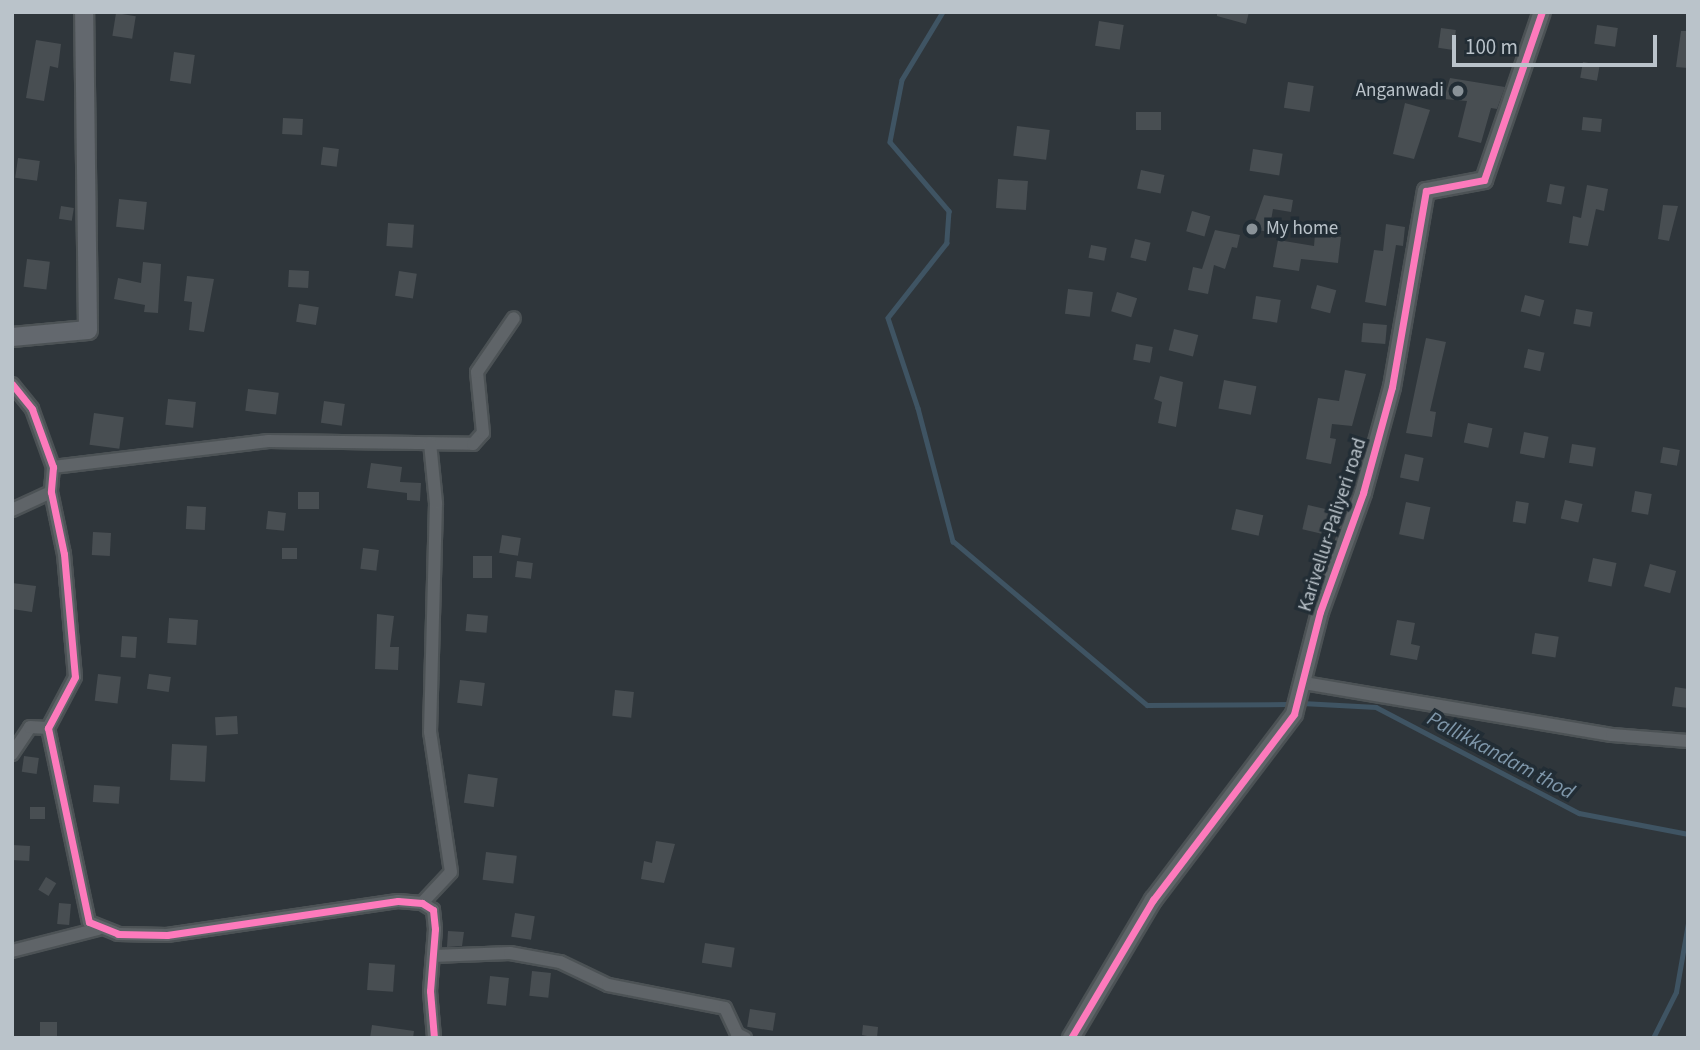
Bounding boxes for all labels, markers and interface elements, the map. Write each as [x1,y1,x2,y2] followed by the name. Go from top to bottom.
[1455,21,1660,65] scale bar
[1465,32,1518,62] text: 100 m
[1356,80,1444,102] place label: Anganwadi
[1450,83,1466,99] marker: Anganwadi
[1266,218,1338,240] place label: My home
[1244,221,1260,237] marker: My home
[1294,435,1372,615] street label: Karivellur-Paliyeri road
[1423,706,1579,804] water label: Pallikkandam thod

